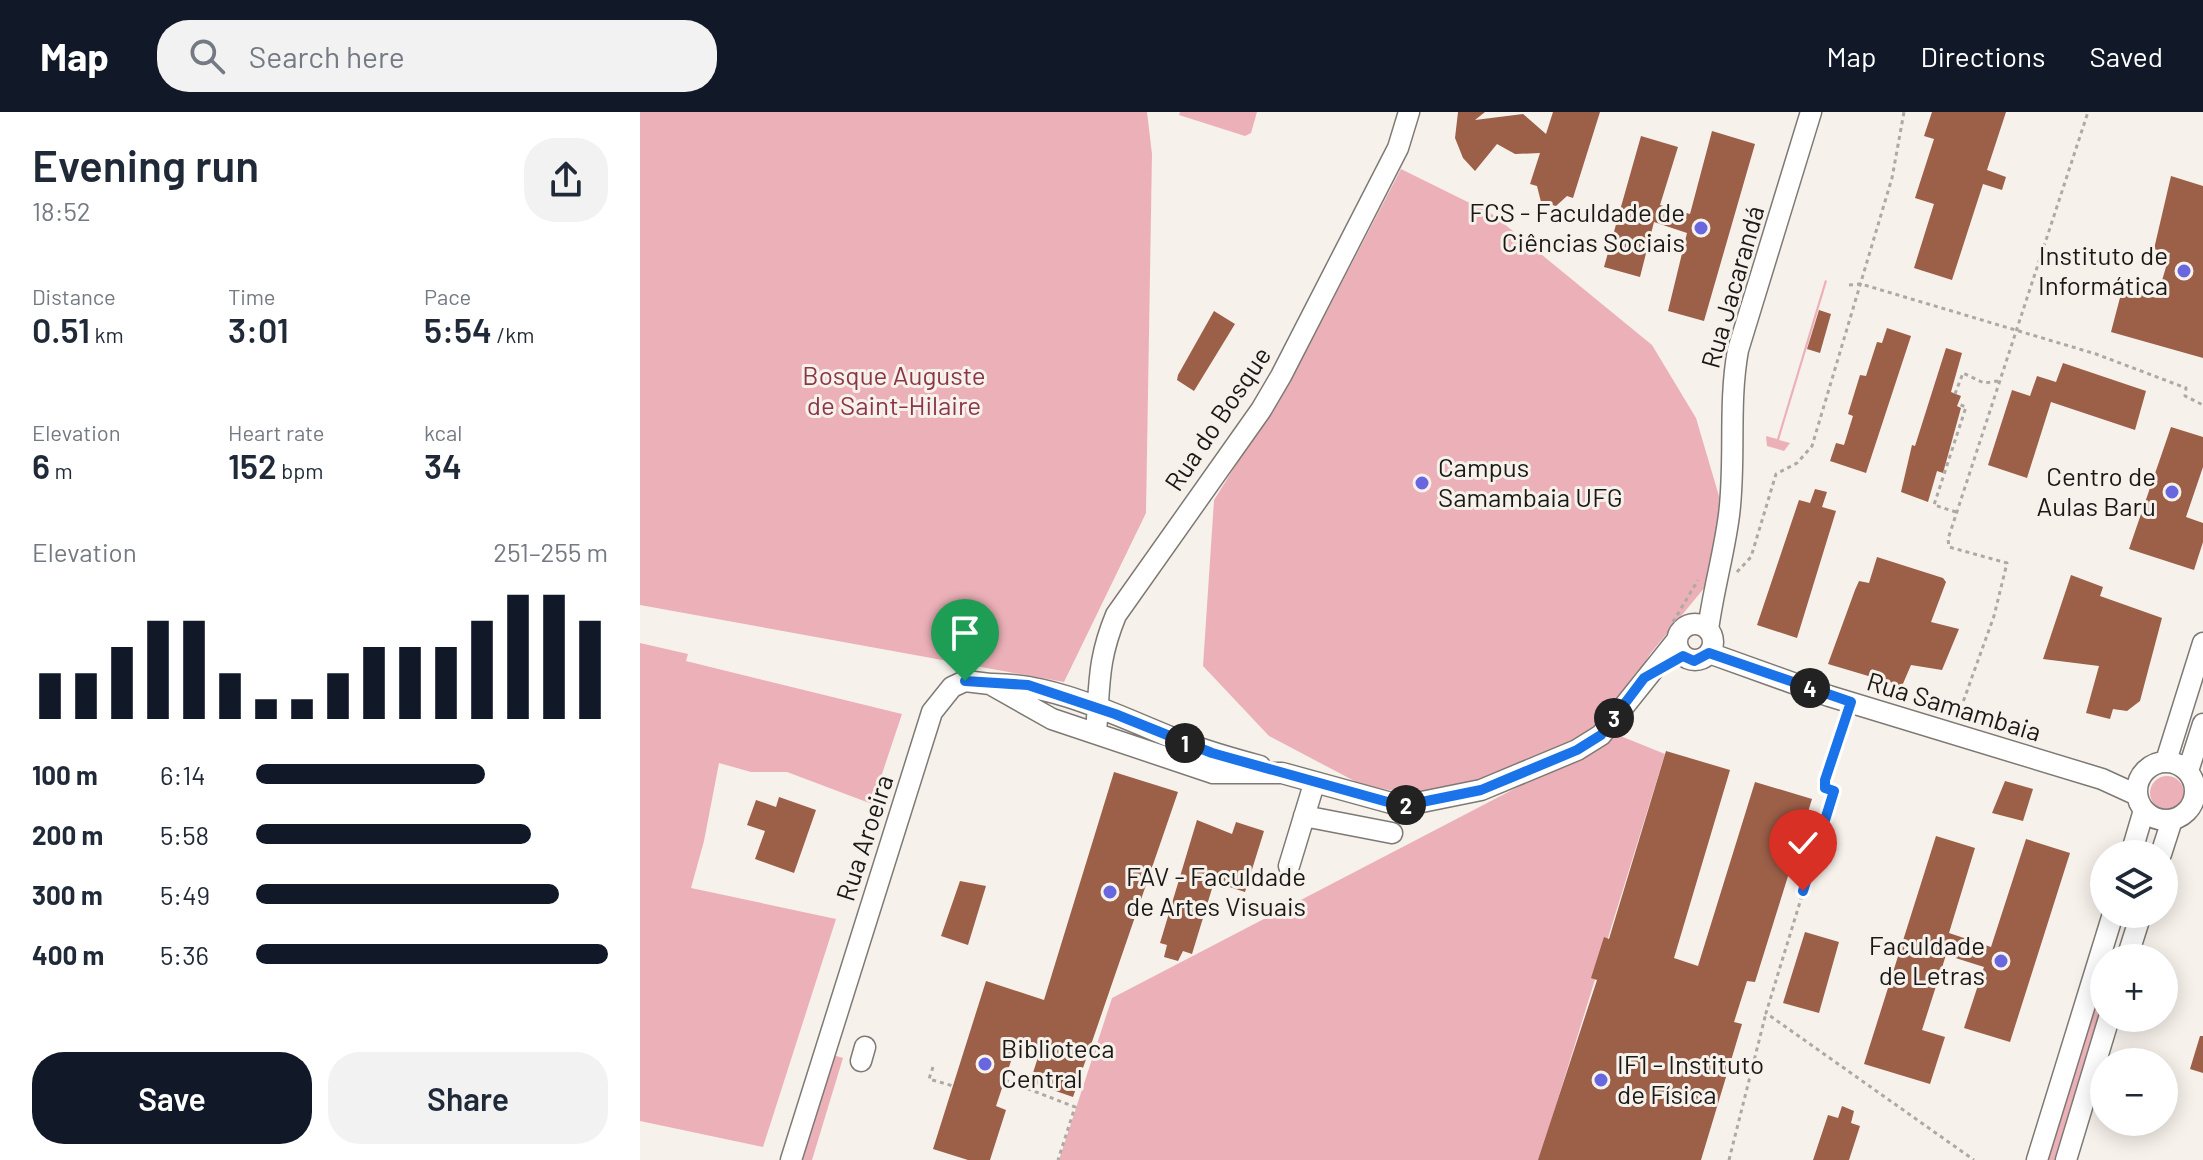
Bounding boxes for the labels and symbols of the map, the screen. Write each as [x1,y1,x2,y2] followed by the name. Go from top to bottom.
[1469,196,1685,257] place label: FCS - Faculdade de Ciências Sociais
[1694,202,1770,371] street label: Rua Jacarandá
[1692,219,1710,237] marker: FCS - Faculdade de Ciências Sociais
[2038,239,2168,300] place label: Instituto de Informática
[2175,262,2193,280] marker: Instituto de Informática
[1157,340,1276,496] street label: Rua do Bosque
[802,359,986,420] park label: Bosque Auguste de Saint-Hilaire
[1438,451,1623,512] place label: Campus Samambaia UFG
[2036,460,2156,521] place label: Centro de Aulas Baru
[1413,474,1431,492] marker: Campus Samambaia UFG
[2163,483,2181,501] marker: Centro de Aulas Baru
[931,599,999,681] pin
[1864,664,2045,747] street label: Rua Samambaia
[1790,668,1830,708] pin: 4
[1594,698,1634,738] pin: 3
[1165,723,1205,763] pin: 1
[829,771,899,905] street label: Rua Aroeira
[1386,785,1426,825] pin: 2
[1769,809,1837,891] pin
[1126,860,1306,921] place label: FAV - Faculdade de Artes Visuais
[1101,883,1119,901] marker: FAV - Faculdade de Artes Visuais
[1869,929,1985,990] place label: Faculdade de Letras
[1992,952,2010,970] marker: Faculdade de Letras
[1001,1032,1115,1093] place label: Biblioteca Central
[1617,1048,1764,1109] place label: IF1 - Instituto de Física
[976,1055,994,1073] marker: Biblioteca Central
[1592,1071,1610,1089] marker: IF1 - Instituto de Física

